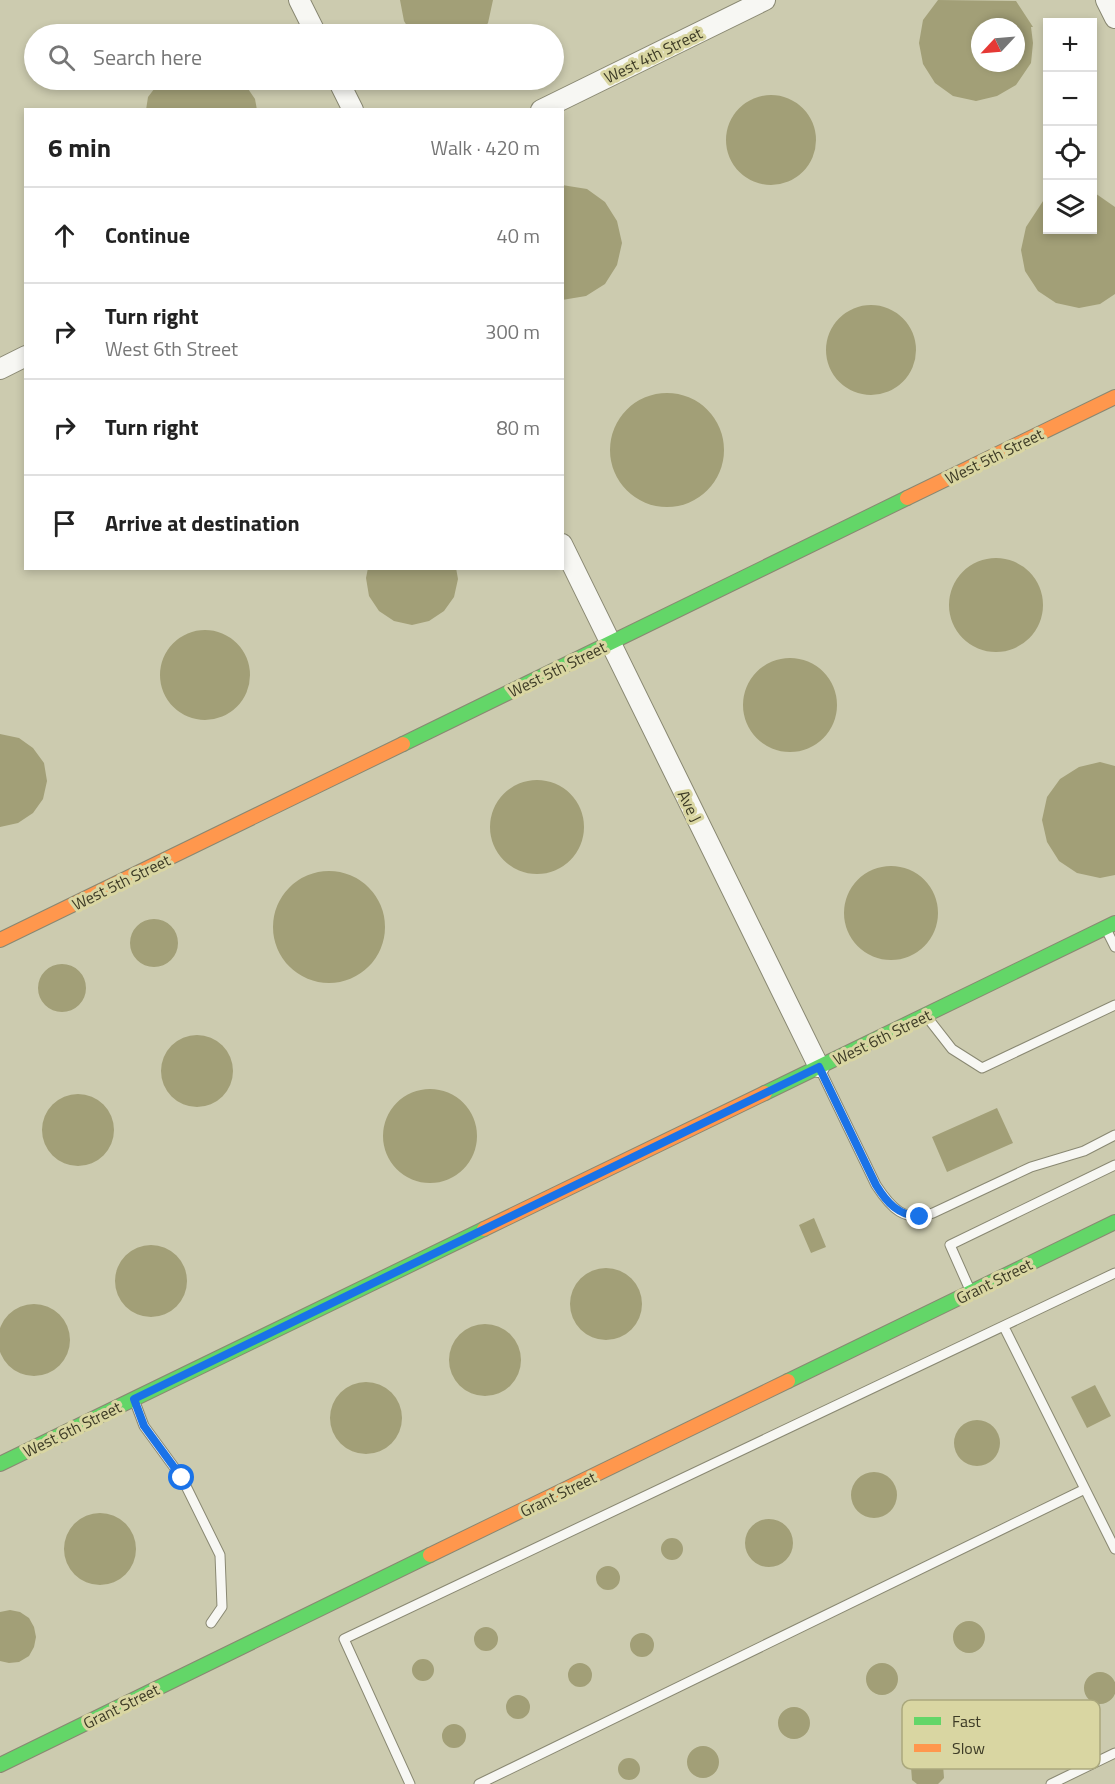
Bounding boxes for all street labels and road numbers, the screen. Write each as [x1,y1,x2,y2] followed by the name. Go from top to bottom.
[600,21,706,89] street label: West 4th Street
[941,422,1047,490] street label: West 5th Street
[504,635,610,703] street label: West 5th Street
[672,786,708,826] street label: Ave J
[68,848,174,916] street label: West 5th Street
[829,1003,935,1071] street label: West 6th Street
[952,1252,1037,1310] street label: Grant Street
[19,1395,125,1463] street label: West 6th Street
[516,1465,601,1523] street label: Grant Street
[79,1677,164,1735] street label: Grant Street

